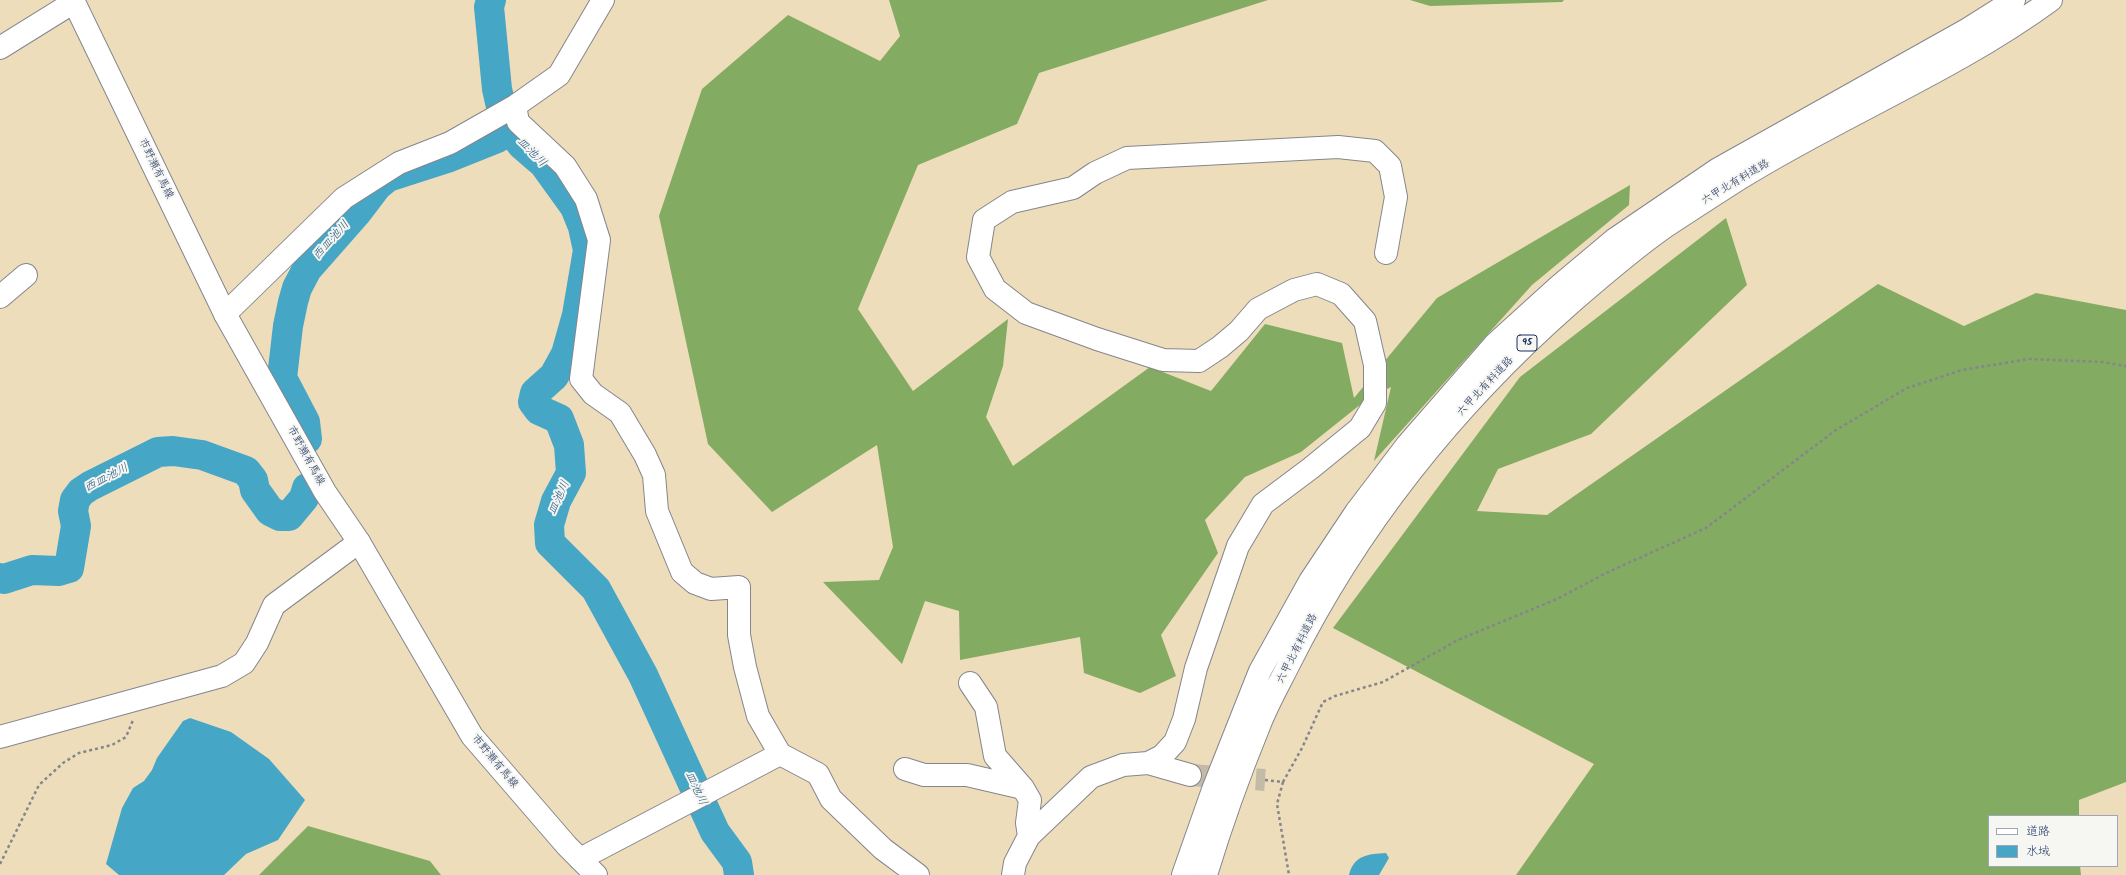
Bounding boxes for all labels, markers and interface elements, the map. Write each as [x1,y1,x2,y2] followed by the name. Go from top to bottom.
[513,135,549,171] water label: 皿池川
[135,136,175,202] street label: 市野瀬有馬線
[1700,158,1772,208] street label: 六甲北有料道路
[311,218,353,264] water label: 西皿池川
[1517,335,1537,351] road number: 95
[1455,354,1517,420] street label: 六甲北有料道路
[283,424,327,488] street label: 市野瀬有馬線
[82,461,132,497] water label: 西皿池川
[546,479,574,517] water label: 皿池川
[1275,612,1321,686] street label: 六甲北有料道路
[468,732,520,792] street label: 市野瀬有馬線
[681,770,709,808] water label: 皿池川
[1988,815,2118,867] legend
[2026,822,2050,841] text: 道路
[2026,842,2050,861] text: 水域

